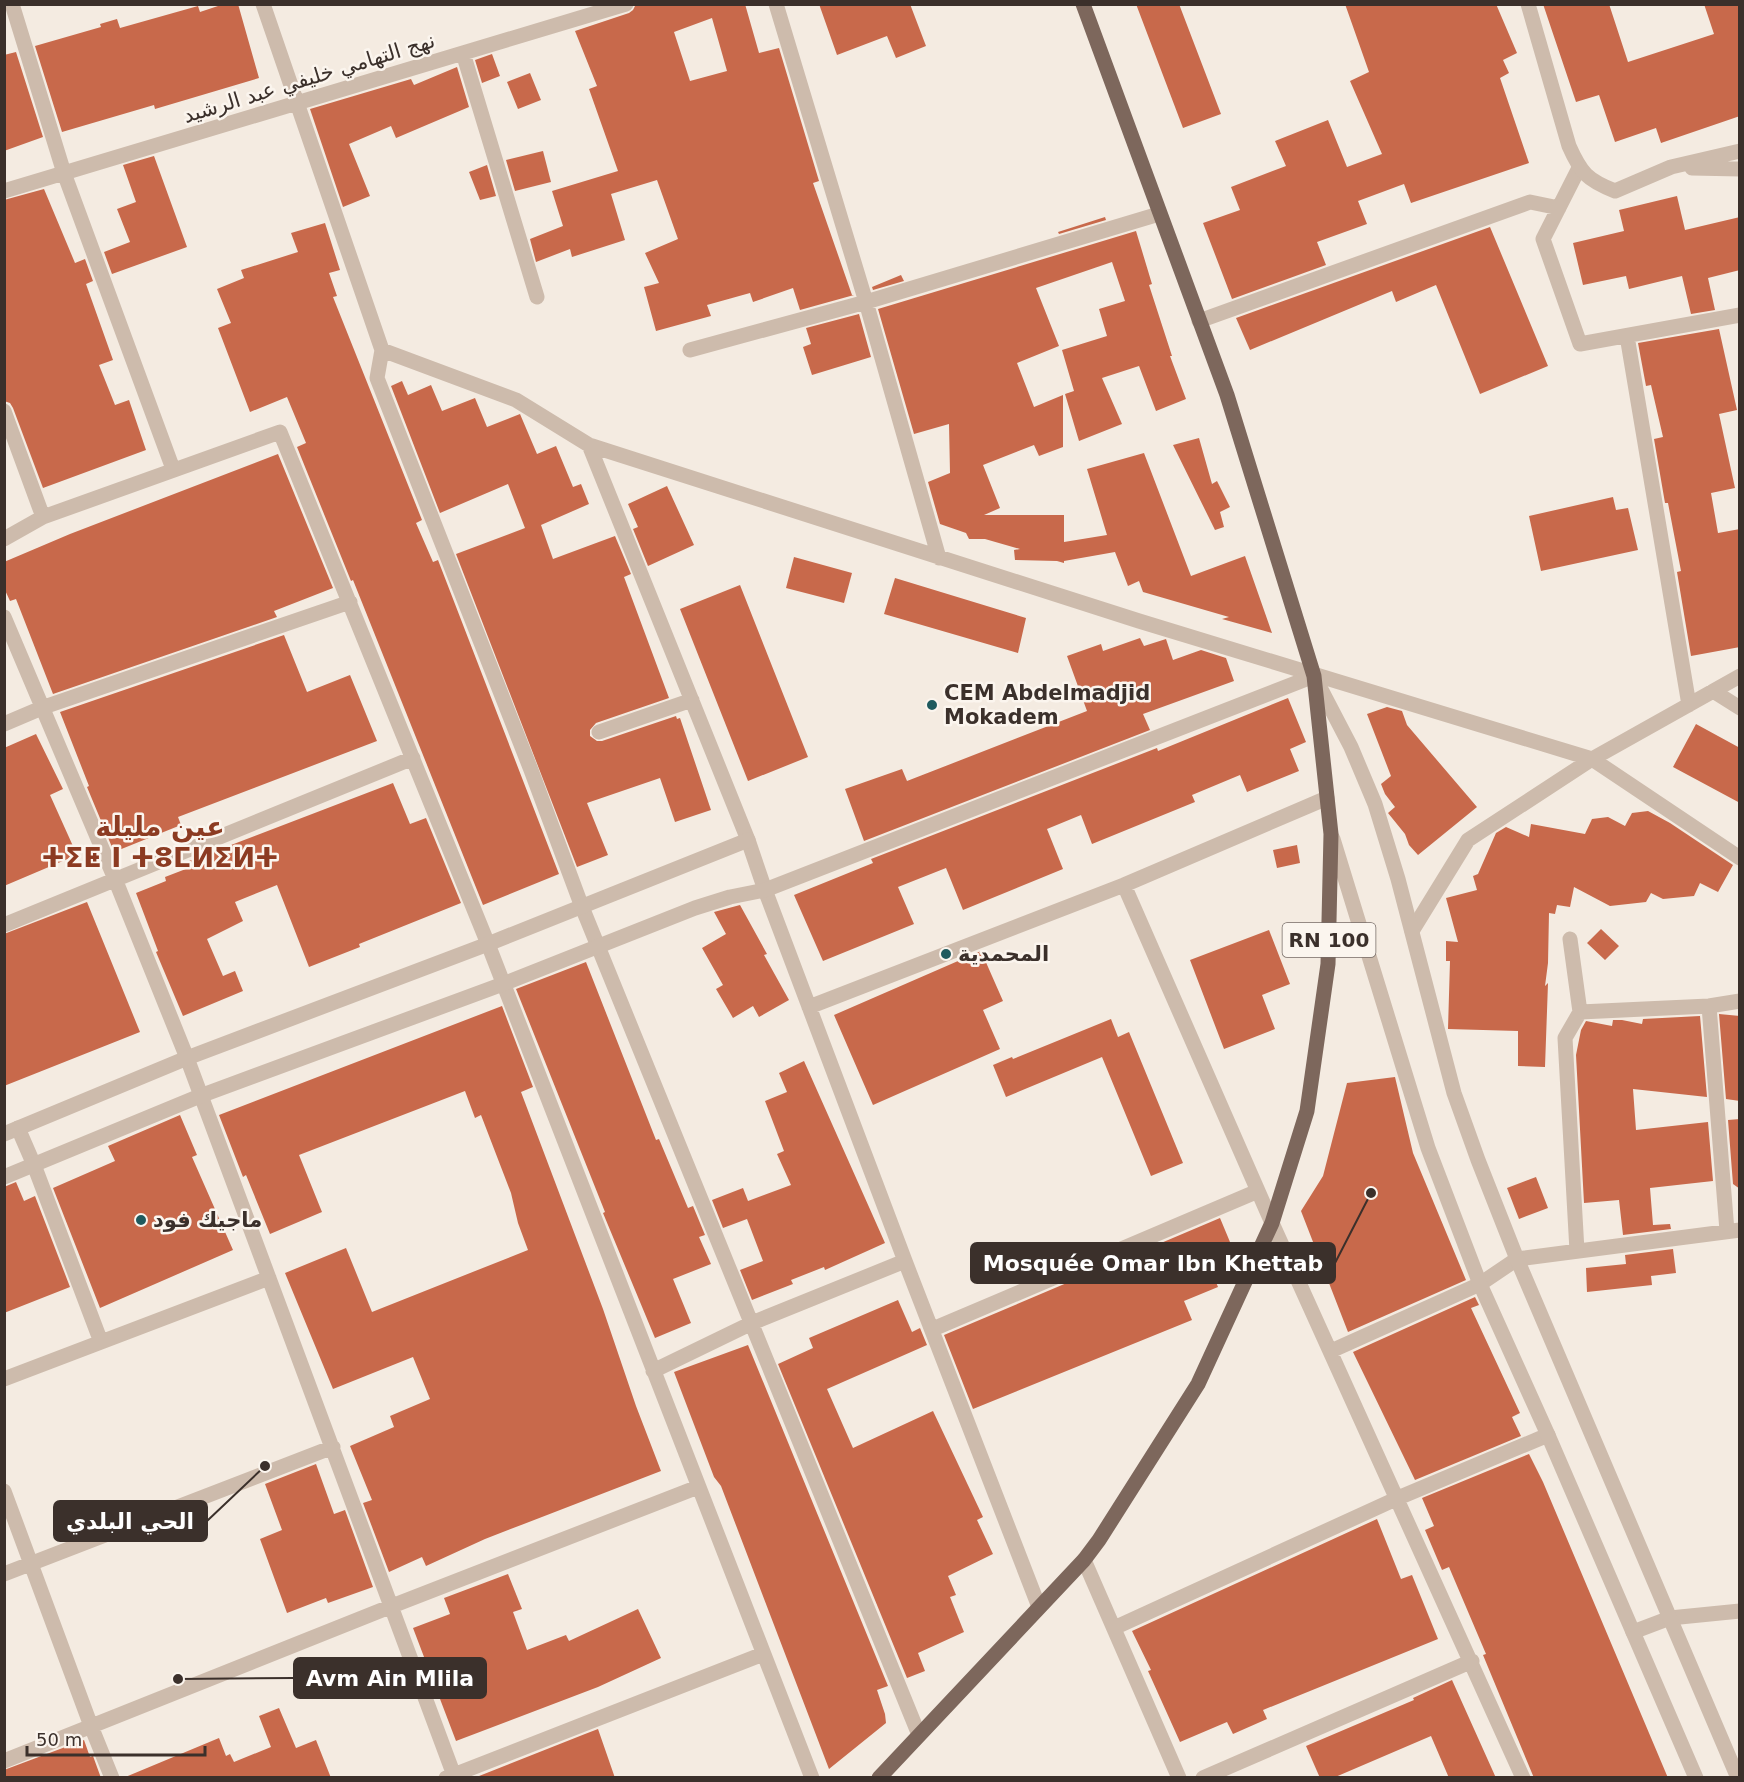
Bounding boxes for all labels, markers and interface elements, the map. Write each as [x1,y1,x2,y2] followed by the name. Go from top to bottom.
[180,28,438,128] street label: نهج التهامي خليفي عبد الرشيد
[944,681,1150,729] place label: CEM Abdelmadjid Mokadem
[925,698,939,712] marker: CEM Abdelmadjid Mokadem
[41,811,279,873] district label: عين مليلة ⵜⵉⵟ ⵏ ⵜⵓⵎⵍⵉⵍⵜ
[1282,923,1376,957] road number: RN 100
[958,942,1049,966] place label: المحمدية
[939,947,953,961] marker: المحمدية
[153,1208,262,1232] place label: ماجيك فود
[134,1213,148,1227] marker: ماجيك فود
[971,1243,1335,1283] callout: Mosquée Omar Ibn Khettab
[983,1251,1323,1276] text: Mosquée Omar Ibn Khettab
[54,1501,207,1541] callout: الحي البلدي
[66,1509,194,1535] text: الحي البلدي
[294,1658,486,1698] callout: Avm Ain Mlila
[306,1666,474,1691] text: Avm Ain Mlila
[27,1719,206,1757] scale bar
[36,1729,82,1750] text: 50 m

